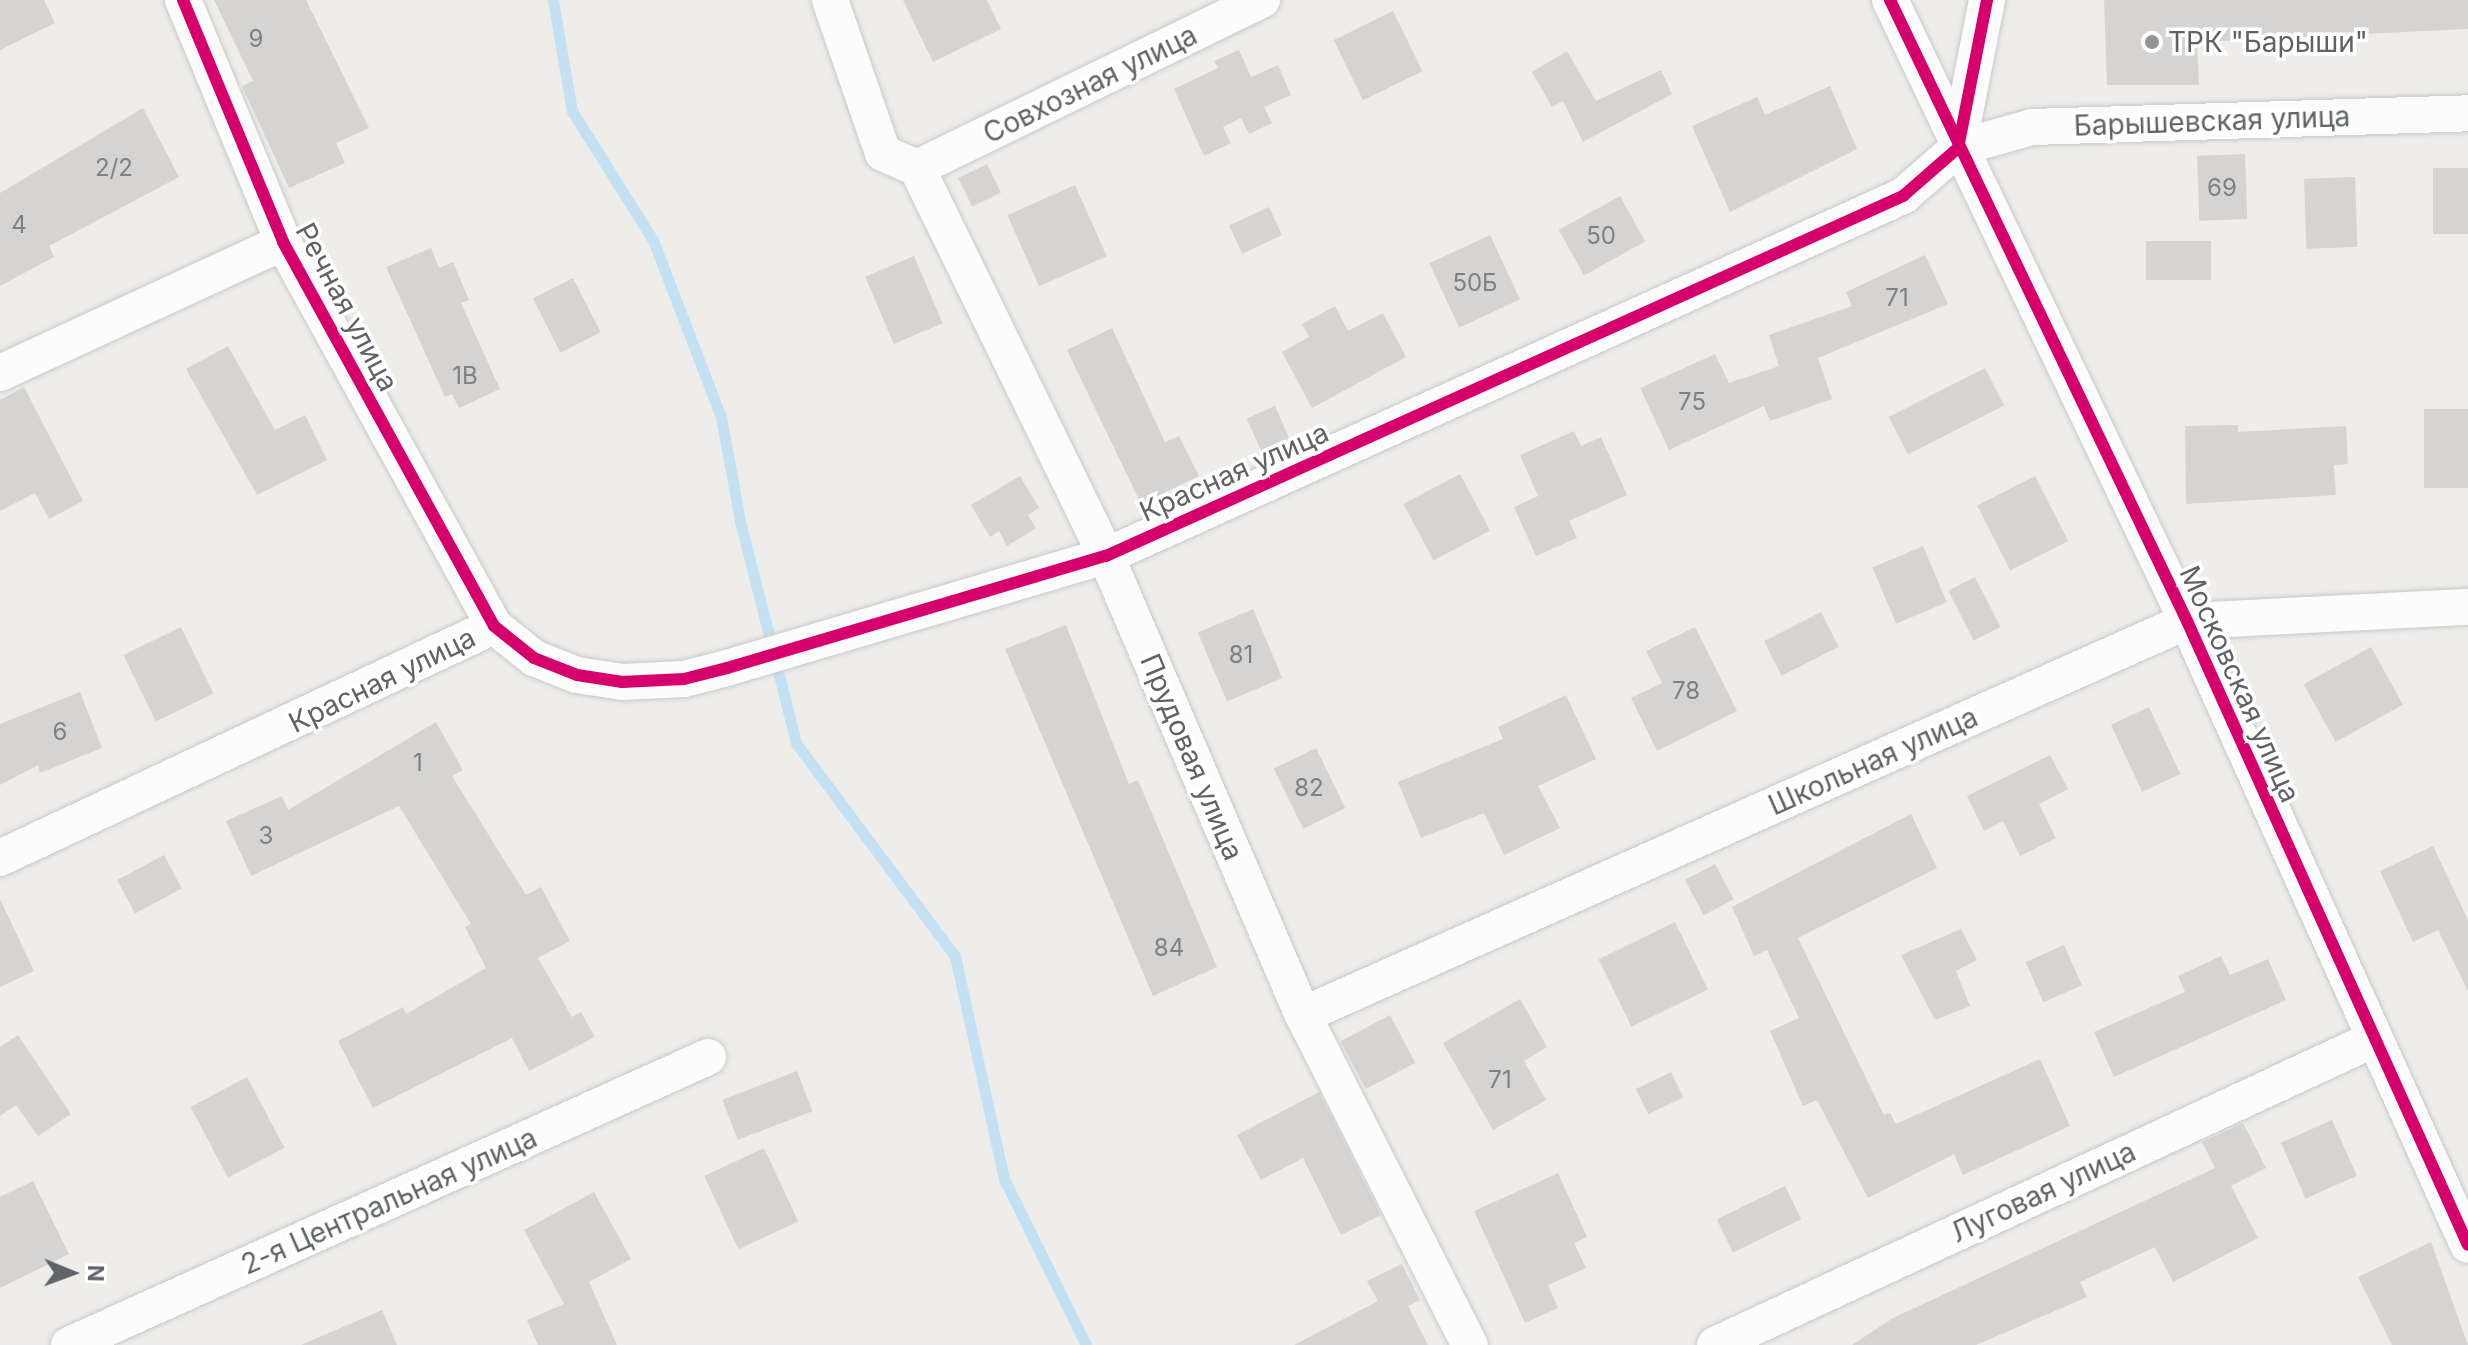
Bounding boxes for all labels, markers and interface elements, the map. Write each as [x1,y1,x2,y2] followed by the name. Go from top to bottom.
[978,18,1202,150] street label: Совхозная улица
[249,25,263,53] house number: 9
[2168,25,2368,59] place label: ТРК "Барыши"
[2143,33,2161,51] marker: ТРК "Барыши"
[2073,99,2351,143] street label: Барышевская улица
[95,154,133,182] house number: 2/2
[2207,174,2237,202] house number: 69
[11,211,27,239] house number: 4
[289,217,405,397] street label: Речная улица
[1586,222,1616,250] house number: 50
[1452,269,1498,297] house number: 50Б
[1885,284,1909,312] house number: 71
[452,362,478,390] house number: 1В
[1678,388,1706,416] house number: 75
[1134,415,1334,529] street label: Красная улица
[2173,561,2307,807] street label: Московская улица
[283,620,481,740] street label: Красная улица
[1229,641,1253,669] house number: 81
[1133,649,1251,865] street label: Прудовая улица
[1672,677,1700,705] house number: 78
[1763,700,1983,822] street label: Школьная улица
[53,718,67,746] house number: 6
[413,749,423,777] house number: 1
[1294,774,1324,802] house number: 82
[259,822,273,850] house number: 3
[1154,934,1184,962] house number: 84
[1488,1066,1512,1094] house number: 71
[236,1121,542,1281] street label: 2-я Центральная улица
[1945,1135,2141,1249] street label: Луговая улица
[32,1233,112,1313] north arrow
[83,1265,109,1282] text: N

